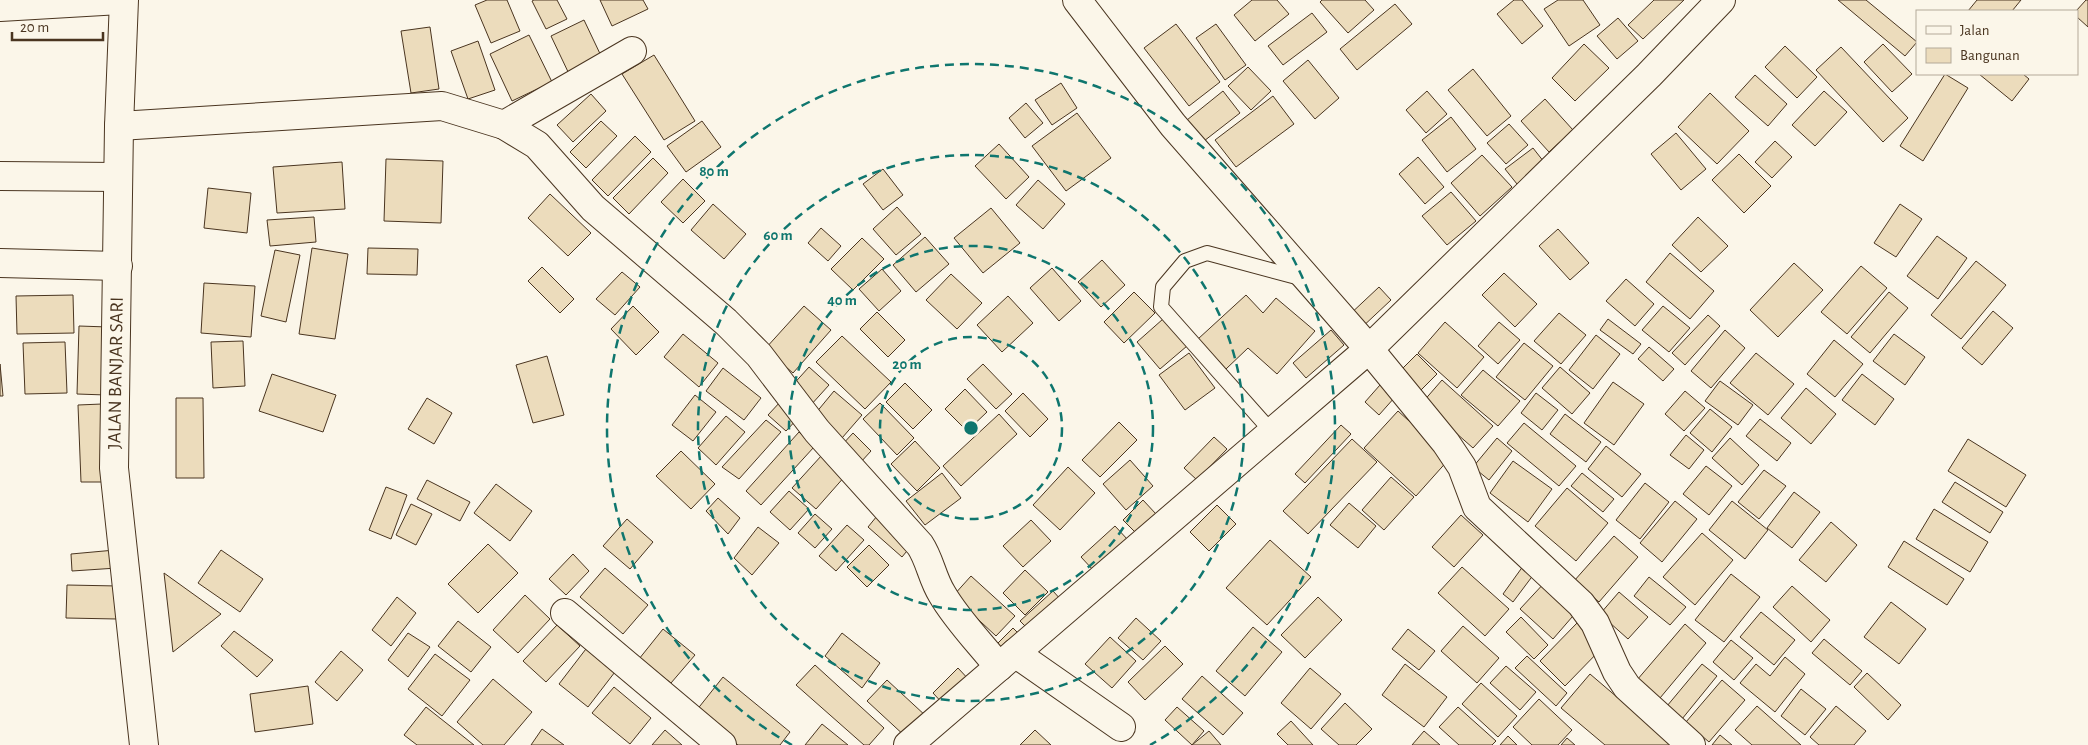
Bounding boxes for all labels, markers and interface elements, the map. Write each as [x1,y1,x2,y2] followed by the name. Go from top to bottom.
[12,10,104,42] scale bar
[1916,10,2078,75] legend
[20,20,49,35] text: 20 m
[1960,23,1990,38] text: Jalan
[1960,48,2020,63] text: Bangunan
[699,164,729,179] text: 80 m
[763,228,793,243] text: 60 m
[827,293,857,308] text: 40 m
[105,297,127,449] street label: JALAN BANJAR SARI
[892,357,922,372] text: 20 m
[962,419,980,437] centre of rings

